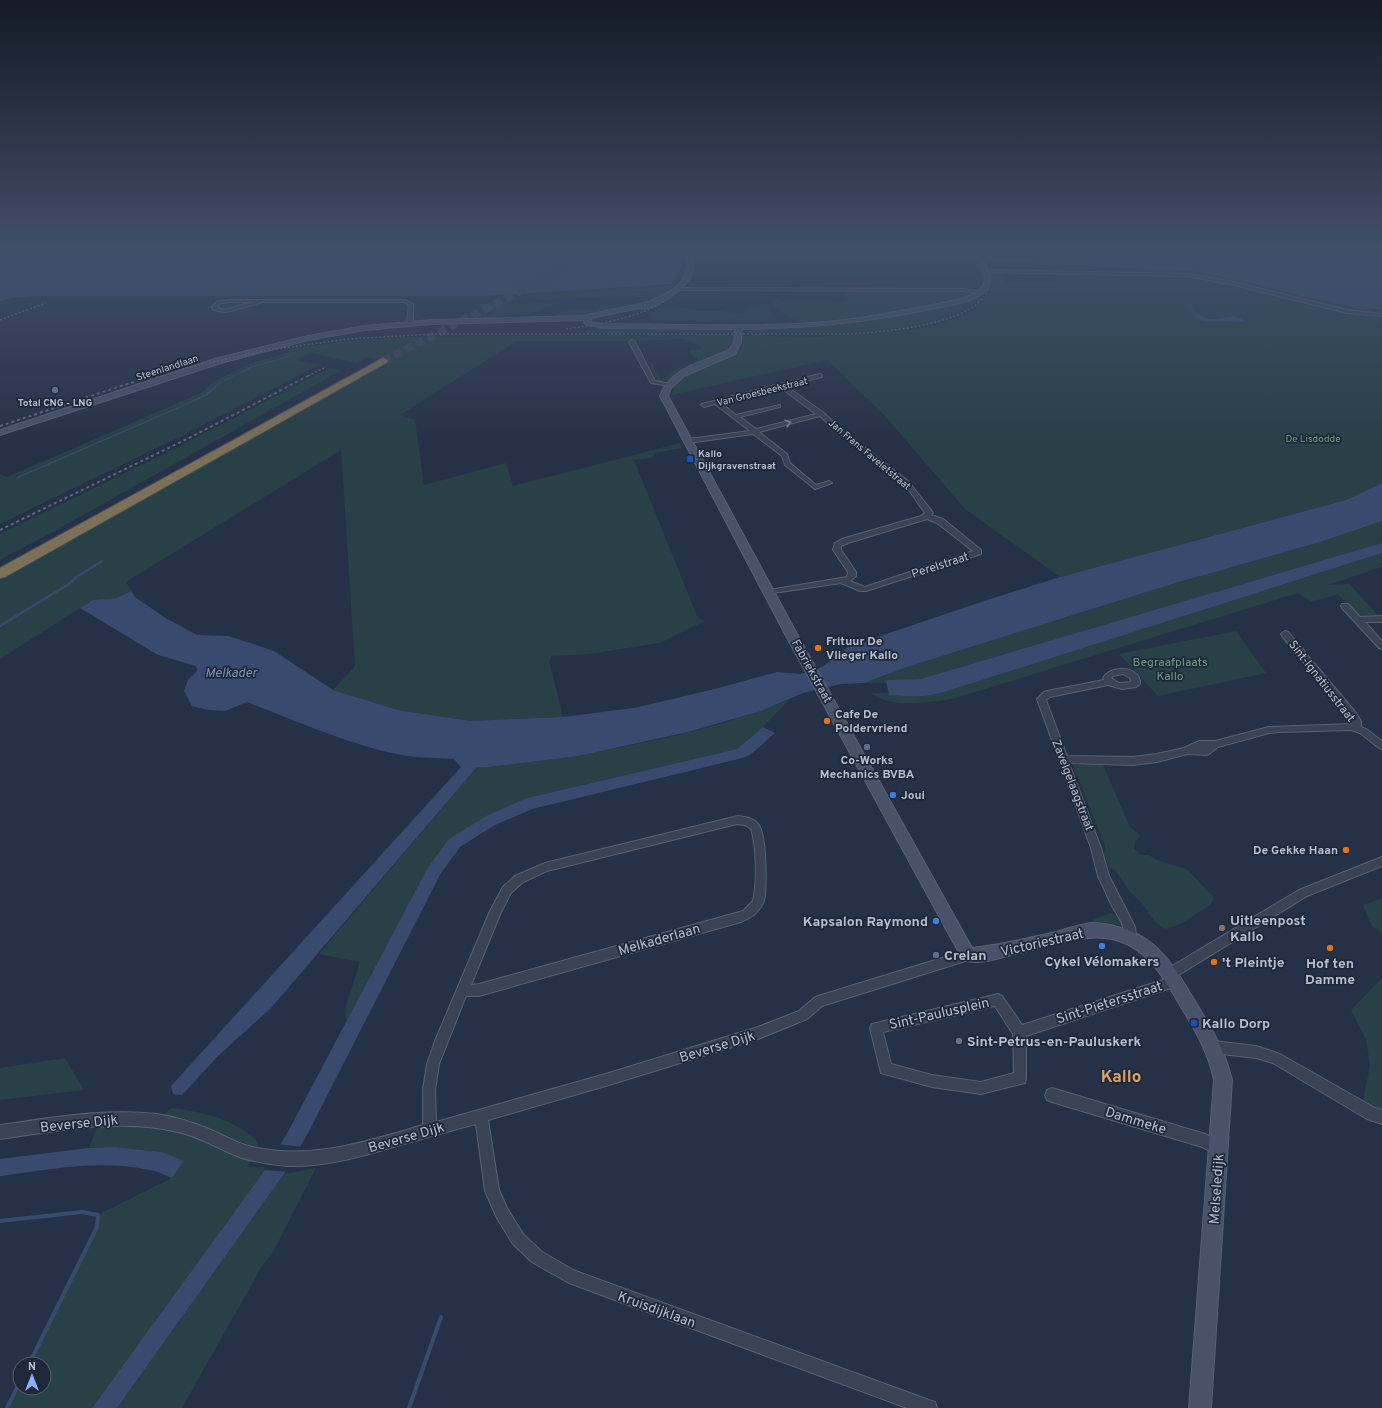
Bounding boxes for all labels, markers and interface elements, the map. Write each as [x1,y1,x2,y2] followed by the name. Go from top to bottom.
[135,352,200,385] street label: Steenlandlaan
[716,375,809,410] street label: Van Groesbeekstraat
[50,385,60,395] marker: Total CNG - LNG
[18,397,93,410] place label: Total CNG - LNG
[825,417,913,494] street label: Jan Frans Faveletstraat
[785,420,791,428] one-way arrow
[1285,433,1341,446] park label: De Lisdodde
[698,448,776,473] place label: Kallo Dijkgravenstraat
[685,454,695,464] marker: Kallo Dijkgravenstraat
[910,549,971,583] street label: Perelstraat
[826,634,898,664] place label: Frituur De Vlieger Kallo
[787,637,835,706] street label: Fabriekstraat
[1284,638,1358,726] street label: Sint-Ignatiusstraat
[813,643,823,653] marker: Frituur De Vlieger Kallo
[1132,655,1208,685] park label: Begraafplaats Kallo
[205,666,258,682] water label: Melkader
[835,707,907,737] place label: Cafe De Poldervriend
[822,716,832,726] marker: Cafe De Poldervriend
[1047,737,1097,833] street label: Zavelgelaagstraat
[862,742,872,752] marker: Co-Works Mechanics BVBA
[820,753,915,783] place label: Co-Works Mechanics BVBA
[901,788,925,804] place label: Joui
[888,790,898,800] marker: Joui
[1253,843,1338,859] place label: De Gekke Haan
[1341,845,1351,855] marker: De Gekke Haan
[1230,913,1306,946] place label: Uitleenpost Kallo
[803,914,928,931] place label: Kapsalon Raymond
[931,916,941,926] marker: Kapsalon Raymond
[616,921,702,960] street label: Melkaderlaan
[1217,923,1227,933] marker: Uitleenpost Kallo
[999,926,1086,961] street label: Victoriestraat
[1097,941,1107,951] marker: Cykel Vélomakers
[1325,943,1335,953] marker: Hof ten Damme
[944,948,986,965] place label: Crelan
[931,950,941,960] marker: Crelan
[1044,954,1160,971] place label: Cykel Vélomakers
[1222,955,1285,972] place label: 't Pleintje
[1305,956,1355,989] place label: Hof ten Damme
[1209,957,1219,967] marker: 't Pleintje
[1054,978,1165,1029] street label: Sint-Pietersstraat
[888,995,991,1034] street label: Sint-Paulusplein
[1202,1016,1270,1033] place label: Kallo Dorp
[1189,1018,1199,1028] marker: Kallo Dorp
[677,1028,757,1067] street label: Beverse Dijk
[967,1034,1141,1051] place label: Sint-Petrus-en-Pauluskerk
[954,1036,964,1046] marker: Sint-Petrus-en-Pauluskerk
[1101,1067,1141,1089] district label: Kallo
[1103,1104,1168,1139] street label: Dammeke
[39,1112,119,1137] street label: Beverse Dijk
[366,1119,446,1157] street label: Beverse Dijk
[1207,1153,1228,1225] street label: Melseledijk
[615,1288,698,1332] street label: Kruisdijklaan
[12,1356,52,1396] north arrow
[28,1360,36,1374] text: N

